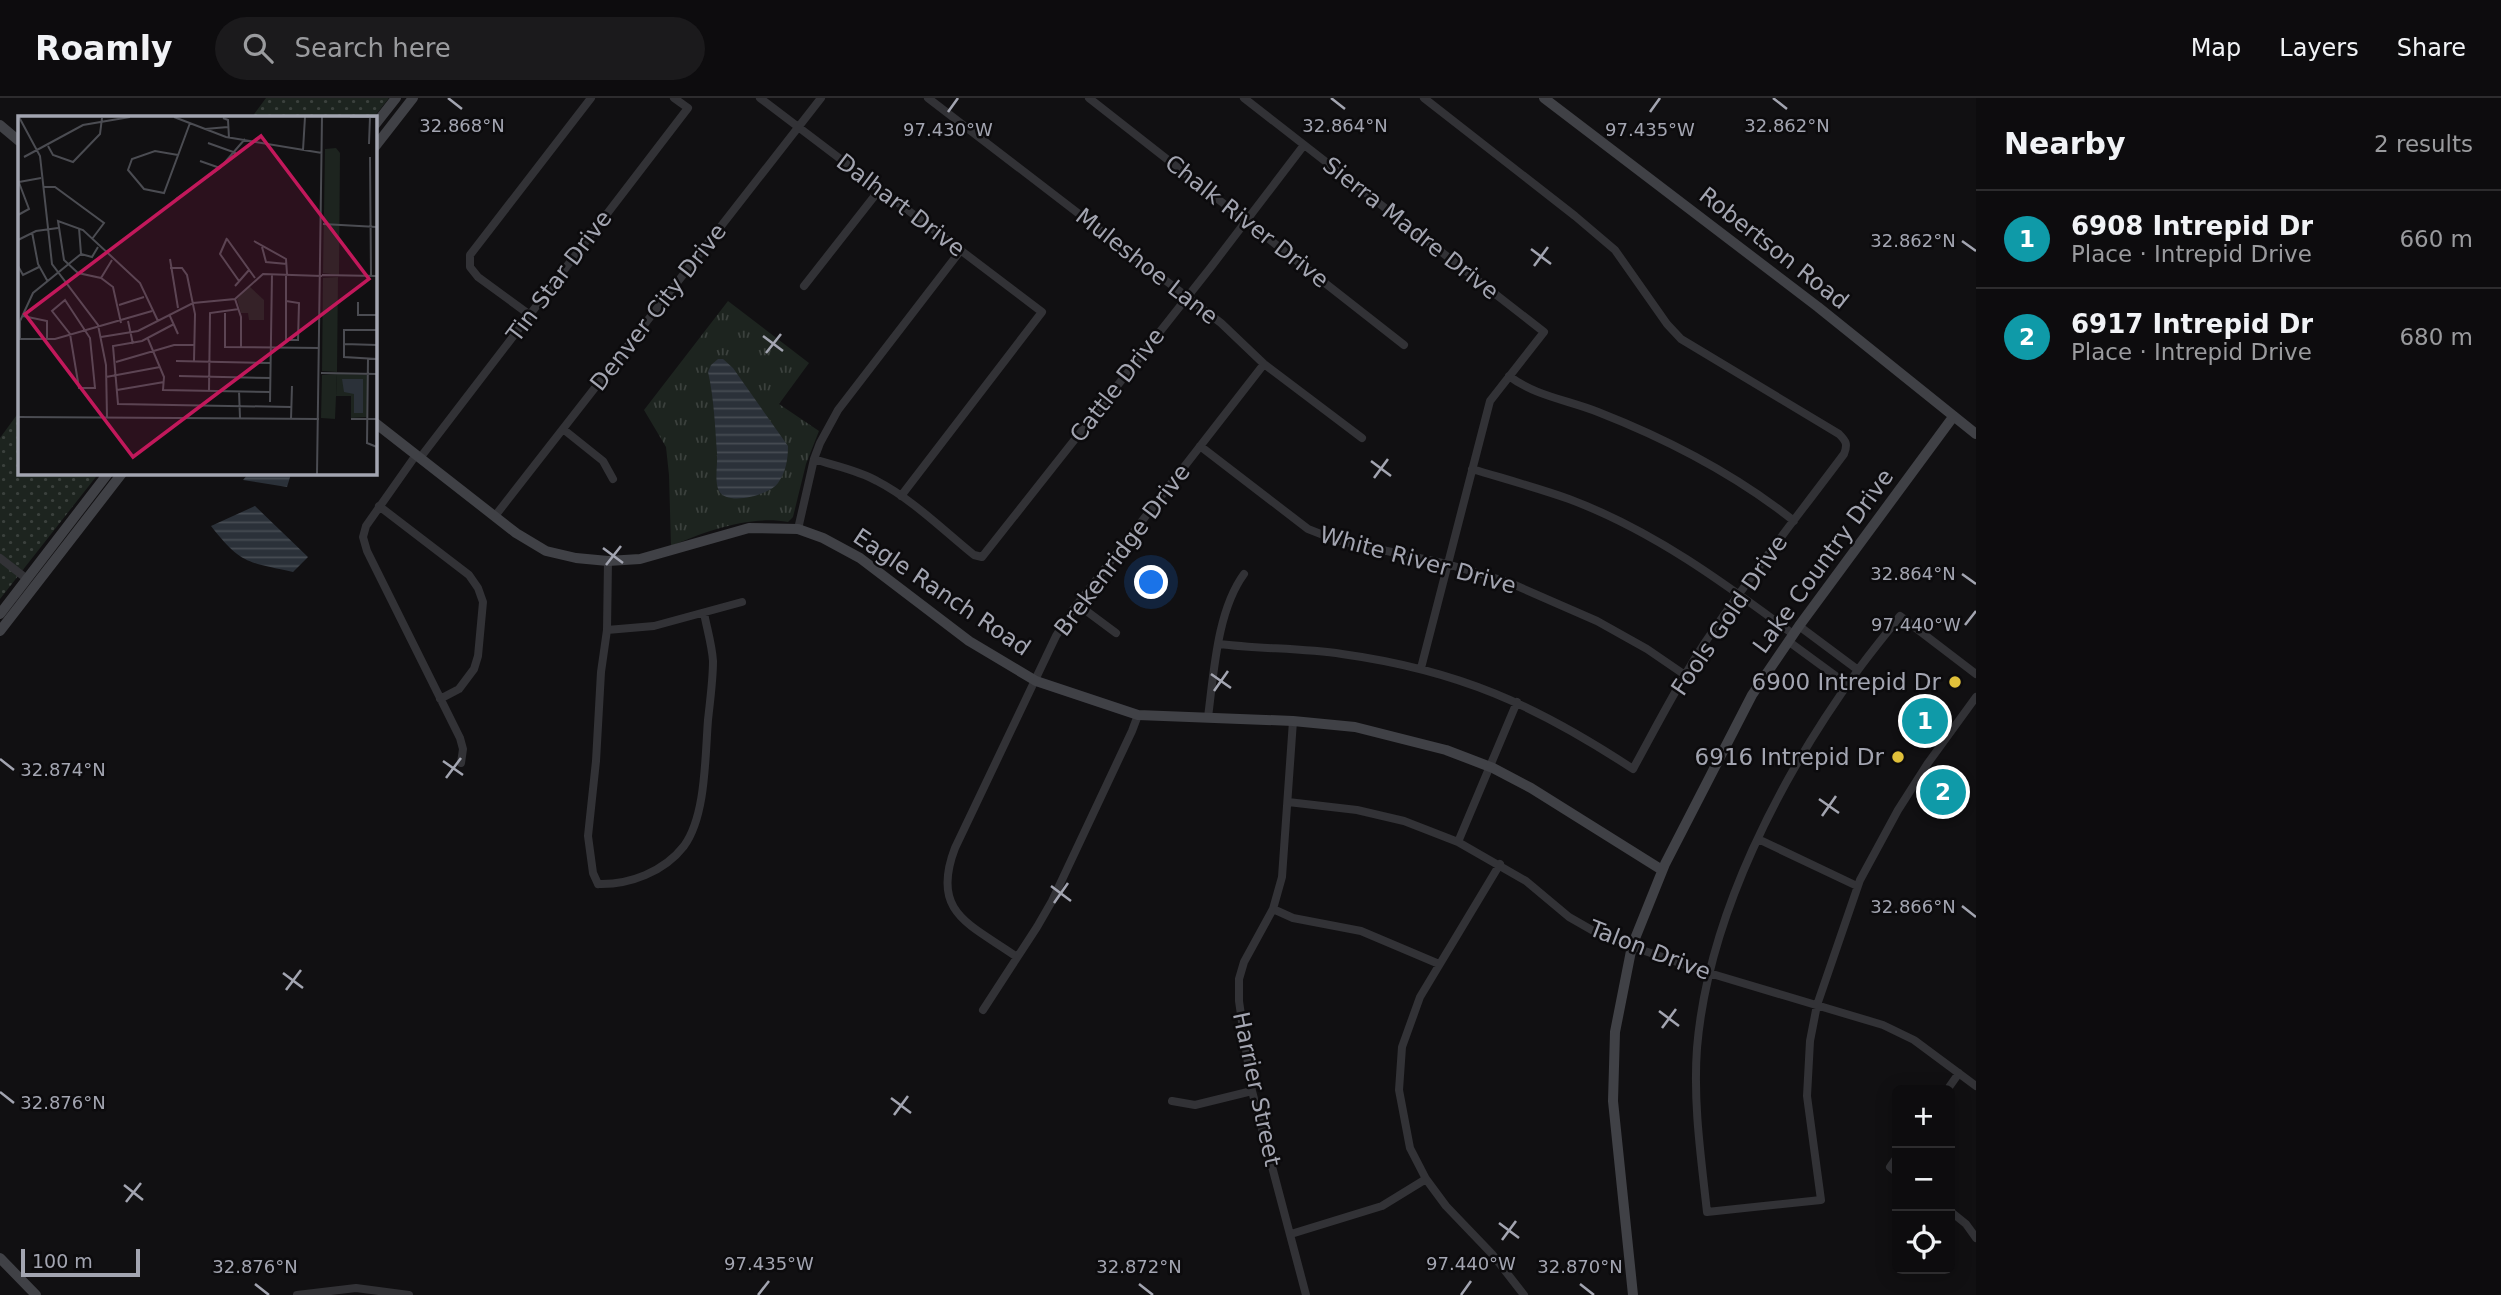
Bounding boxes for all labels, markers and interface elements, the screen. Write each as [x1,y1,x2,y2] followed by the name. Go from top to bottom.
[215,17,705,80] search box
[35,29,173,68] text: Roamly
[239,29,277,67] icon: search
[295,33,451,63] text: Search here
[2191,34,2241,62] text: Map
[2279,34,2359,62] text: Layers
[2397,34,2466,62] text: Share
[419,115,505,136] text: 32.868°N
[1302,115,1388,136] text: 32.864°N
[1744,115,1830,136] text: 32.862°N
[18,116,376,474] inset map
[903,119,993,140] text: 97.430°W
[1605,119,1695,140] text: 97.435°W
[2004,126,2126,161] text: Nearby
[2374,131,2473,157] text: 2 results
[832,148,970,262] street label: Dalhart Drive
[1160,149,1334,293] street label: Chalk River Drive
[1318,151,1504,305] street label: Sierra Madre Drive
[1694,182,1854,314] street label: Robertson Road
[1071,203,1223,329] street label: Muleshoe Lane
[501,205,617,347] street label: Tin Star Drive
[2071,211,2313,241] text: 6908 Intrepid Dr
[585,218,731,396] street label: Denver City Drive
[2019,226,2035,252] text: 1
[2399,226,2473,252] text: 660 m
[1870,230,1956,251] text: 32.862°N
[2071,241,2312,267] text: Place · Intrepid Drive
[2071,309,2313,339] text: 6917 Intrepid Dr
[1064,323,1170,447] street label: Cattle Drive
[2019,324,2035,350] text: 2
[2399,324,2473,350] text: 680 m
[2071,339,2312,365] text: Place · Intrepid Drive
[1049,459,1195,641] street label: Brekenridge Drive
[1748,464,1898,658] street label: Lake Country Drive
[1317,521,1519,599] street label: White River Drive
[849,523,1035,661] street label: Eagle Ranch Road
[1666,530,1792,700] street label: Fools Gold Drive
[1870,563,1956,584] text: 32.864°N
[1134,565,1168,599] your location
[1871,614,1961,635] text: 97.440°W
[1752,669,1942,695] place label: 6900 Intrepid Dr
[1947,674,1963,690] marker: 6900 Intrepid Dr
[1902,695,1948,747] pin: 1
[1695,744,1885,770] place label: 6916 Intrepid Dr
[1890,749,1906,765] marker: 6916 Intrepid Dr
[20,759,106,780] text: 32.874°N
[1920,766,1966,818] pin: 2
[1870,896,1956,917] text: 32.866°N
[1585,915,1714,985] street label: Talon Drive
[1228,1009,1286,1169] street label: Harrier Street
[1892,1085,1955,1274] map controls
[1892,1085,1955,1148] button: +
[20,1092,106,1113] text: 32.876°N
[1892,1148,1955,1211] button: −
[1892,1211,1955,1274] button: locate
[21,1246,140,1278] scale bar
[32,1250,93,1272] text: 100 m
[724,1253,814,1274] text: 97.435°W
[1426,1253,1516,1274] text: 97.440°W
[212,1256,298,1277] text: 32.876°N
[1096,1256,1182,1277] text: 32.872°N
[1537,1256,1623,1277] text: 32.870°N

